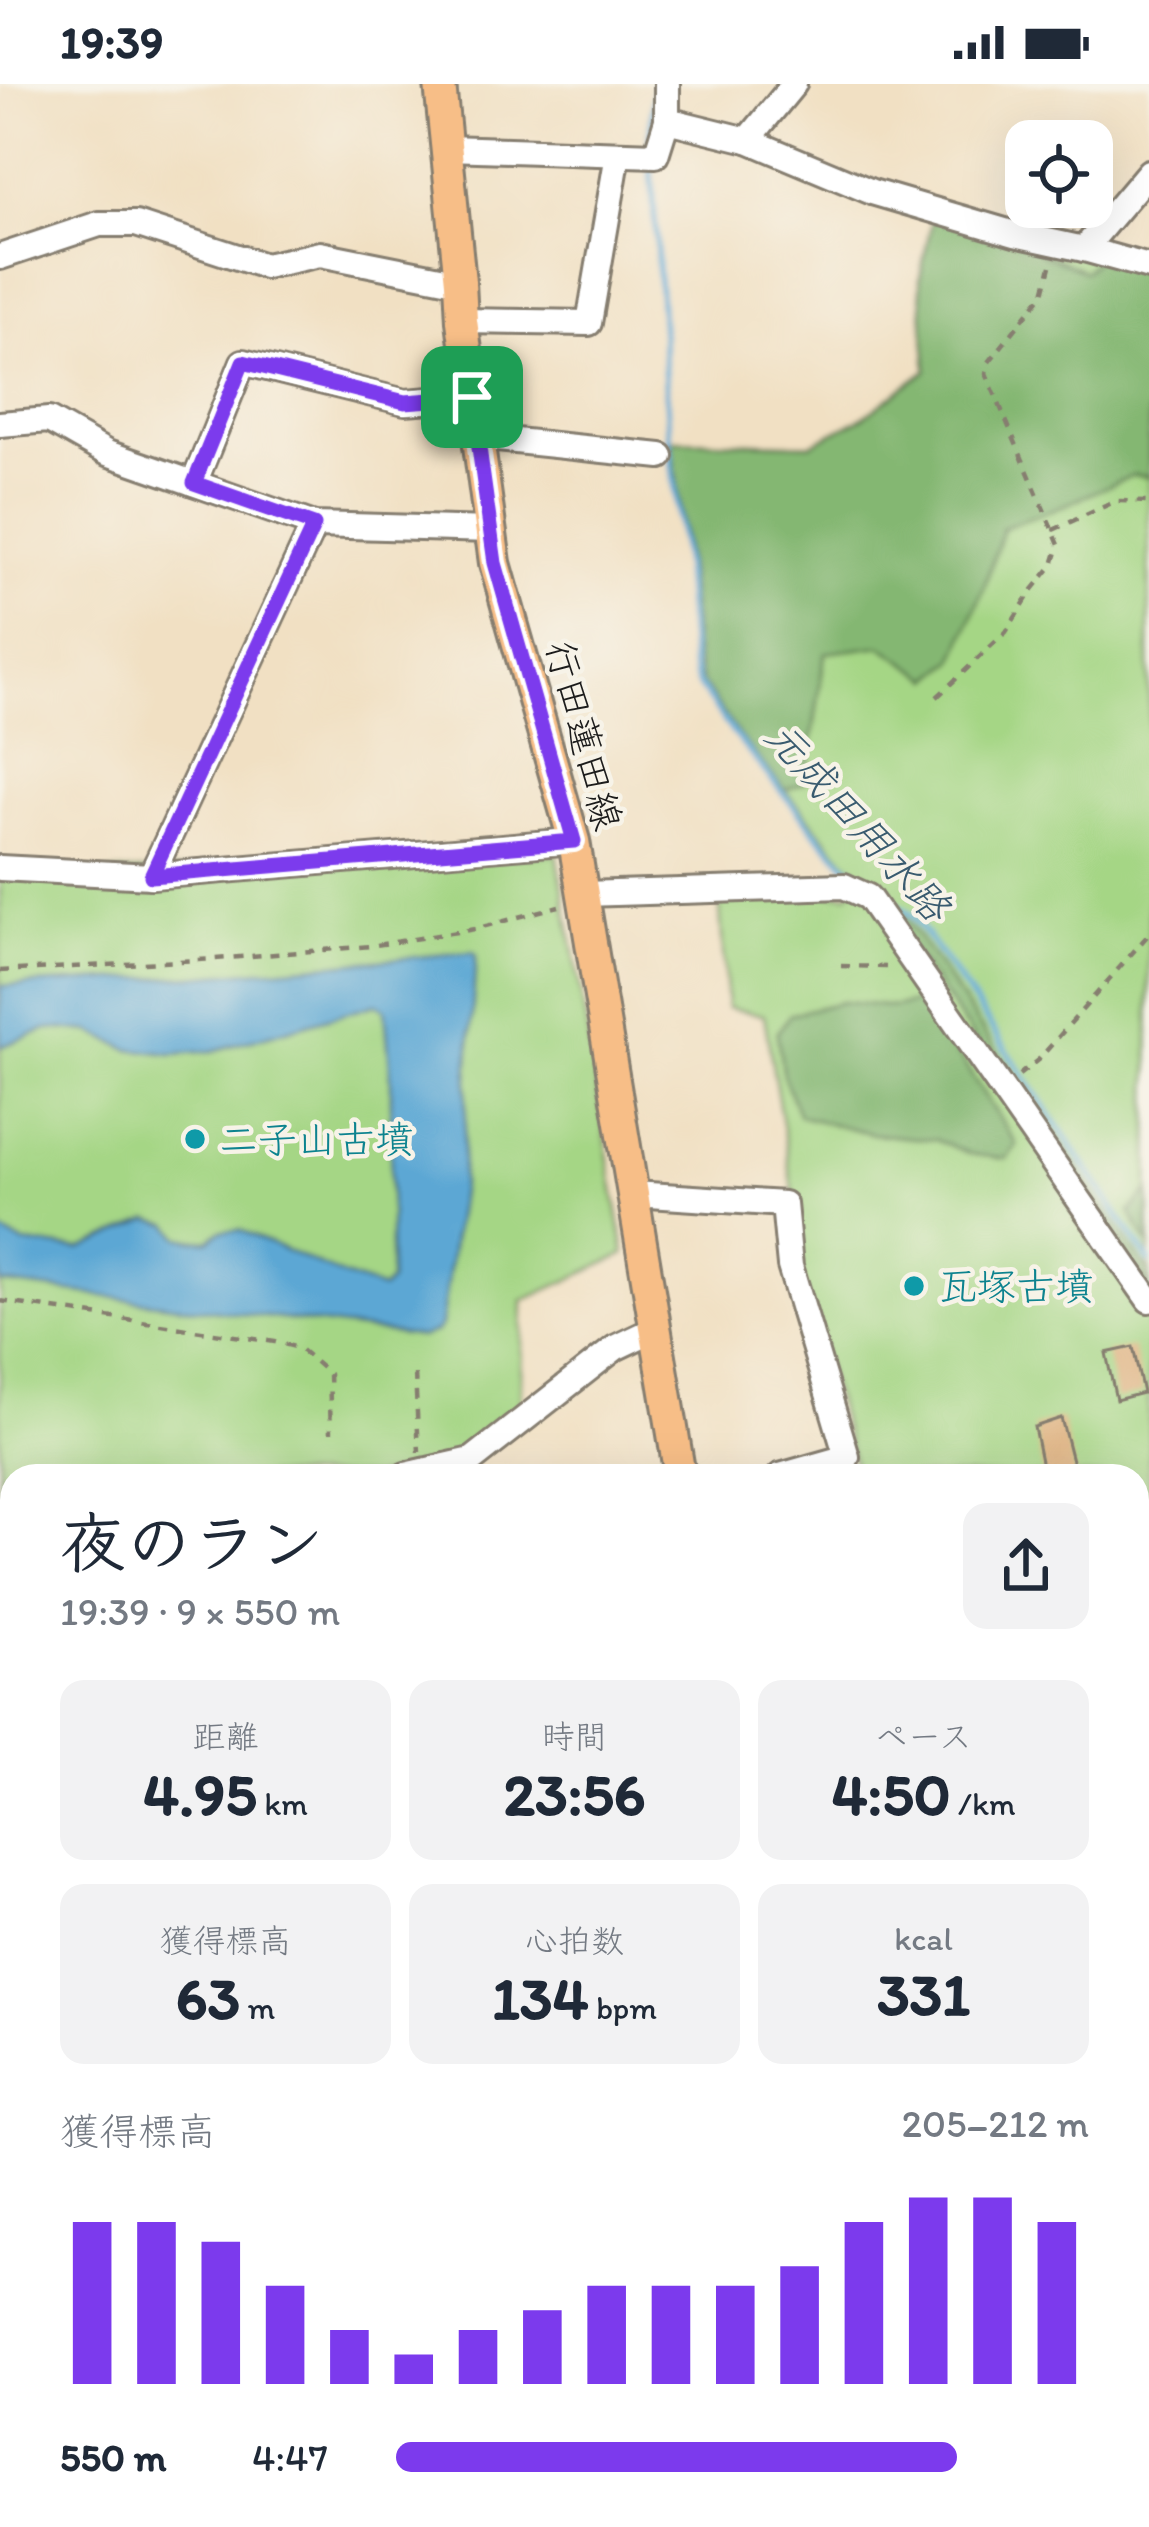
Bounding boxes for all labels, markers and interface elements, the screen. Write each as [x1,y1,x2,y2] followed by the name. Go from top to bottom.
[60,15,164,69] text: 19:39
[1005,120,1113,228] map controls
[1005,120,1113,228] button: locate
[421,346,523,448] pin
[439,364,505,430] icon: arrive
[536,635,632,835] street label: 行田蓮田線
[755,710,963,933] water label: 元成田用水路
[219,1116,414,1163] place label: 二子山古墳
[182,1126,208,1152] marker: 二子山古墳
[938,1263,1094,1310] place label: 瓦塚古墳
[901,1273,927,1299] marker: 瓦塚古墳
[60,1503,324,1583] text: 夜のラン
[963,1503,1089,1629] button: share
[60,1588,340,1635] text: 19:39 · 9 × 550 m
[193,1717,259,1756] text: 距離
[542,1717,608,1756] text: 時間
[875,1717,972,1756] text: ペース
[143,1758,257,1830] text: 4.95
[503,1758,646,1830] text: 23:56
[831,1758,951,1830] text: 4:50
[257,1784,308,1823] text: km
[951,1784,1016,1823] text: /km
[894,1919,953,1958] text: kcal
[160,1921,292,1960] text: 獲得標高
[525,1921,624,1960] text: 心拍数
[877,1958,970,2030] text: 331
[176,1962,240,2034] text: 63
[492,1962,588,2034] text: 134
[240,1988,275,2027] text: m
[588,1988,657,2027] text: bpm
[902,2100,1089,2147] text: 205–212 m
[60,2108,216,2155] text: 獲得標高
[60,2434,167,2481] text: 550 m
[252,2434,328,2481] text: 4:47

